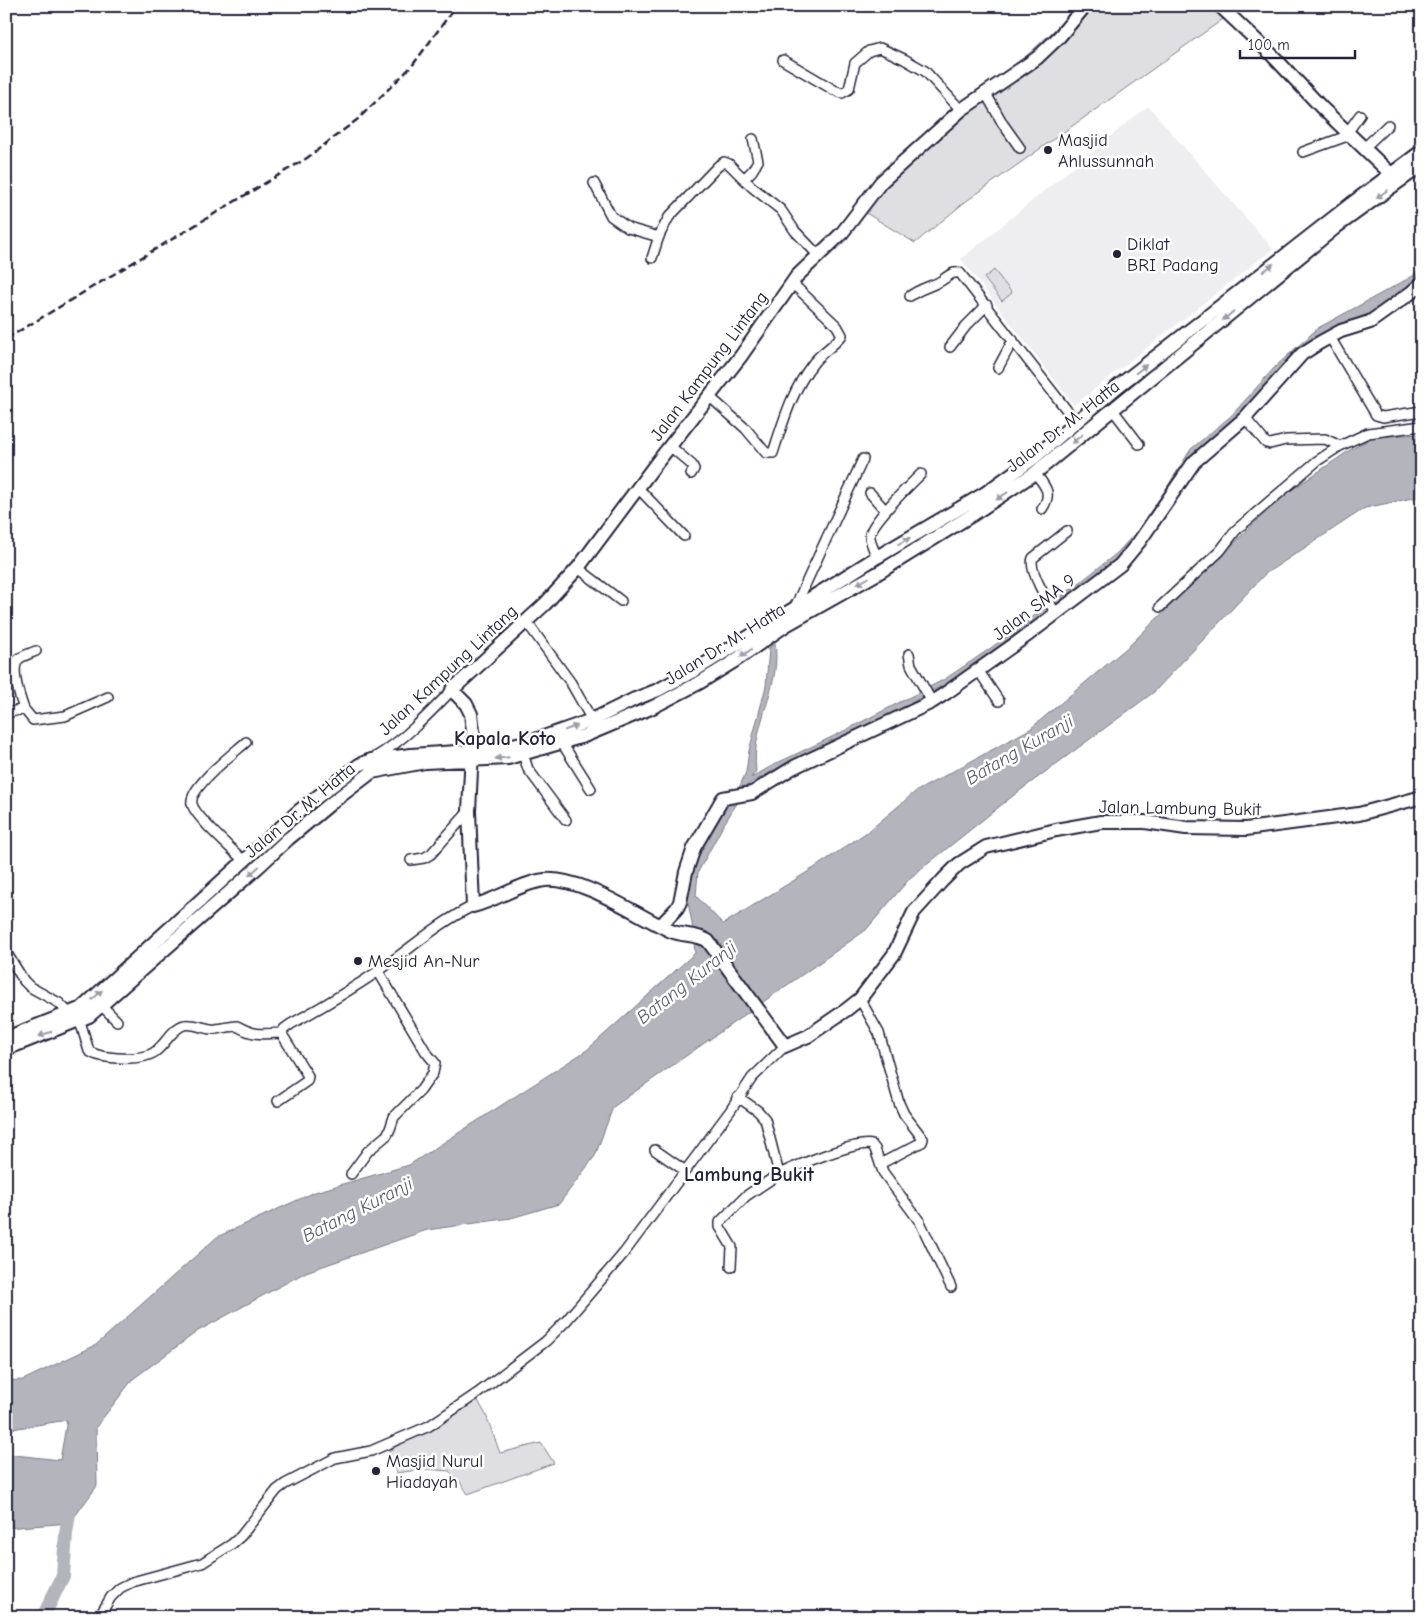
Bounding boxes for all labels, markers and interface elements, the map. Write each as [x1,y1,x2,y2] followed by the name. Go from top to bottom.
[1240,28,1356,60] scale bar
[1248,36,1290,54] text: 100 m
[1058,130,1154,172] place label: Masjid Ahlussunnah
[1042,144,1054,156] marker: Masjid Ahlussunnah
[1375,189,1389,199] one-way arrow
[1127,234,1219,276] place label: Diklat BRI Padang
[1111,248,1123,260] marker: Diklat BRI Padang
[1262,263,1275,274] one-way arrow
[646,287,772,445] street label: Jalan Kampung Lintang
[1221,311,1234,322] one-way arrow
[1134,363,1147,374] one-way arrow
[1003,376,1124,477] street label: Jalan Dr. M. Hatta
[1070,434,1084,444] one-way arrow
[995,491,1008,501] one-way arrow
[897,537,910,546] one-way arrow
[989,570,1080,645] street label: Jalan SMA 9
[856,577,871,585] one-way arrow
[661,599,789,690] street label: Jalan Dr. M. Hatta
[375,601,522,740] street label: Jalan Kampung Lintang
[739,648,753,658] one-way arrow
[962,710,1078,790] water label: Batang Kuranji
[564,724,579,732] one-way arrow
[454,727,556,750] district label: Kapala Koto
[494,754,510,762] one-way arrow
[241,758,360,863] street label: Jalan Dr. M. Hatta
[1099,797,1262,820] street label: Jalan Lambung Bukit
[249,865,261,877] one-way arrow
[632,936,742,1029] water label: Batang Kuranji
[368,951,480,972] place label: Mesjid An-Nur
[352,955,364,967] marker: Mesjid An-Nur
[90,989,102,1001] one-way arrow
[37,1030,52,1038] one-way arrow
[684,1163,814,1186] district label: Lambung Bukit
[299,1172,417,1247] water label: Batang Kuranji
[386,1451,483,1493] place label: Masjid Nurul Hiadayah
[370,1465,382,1477] marker: Masjid Nurul Hiadayah

